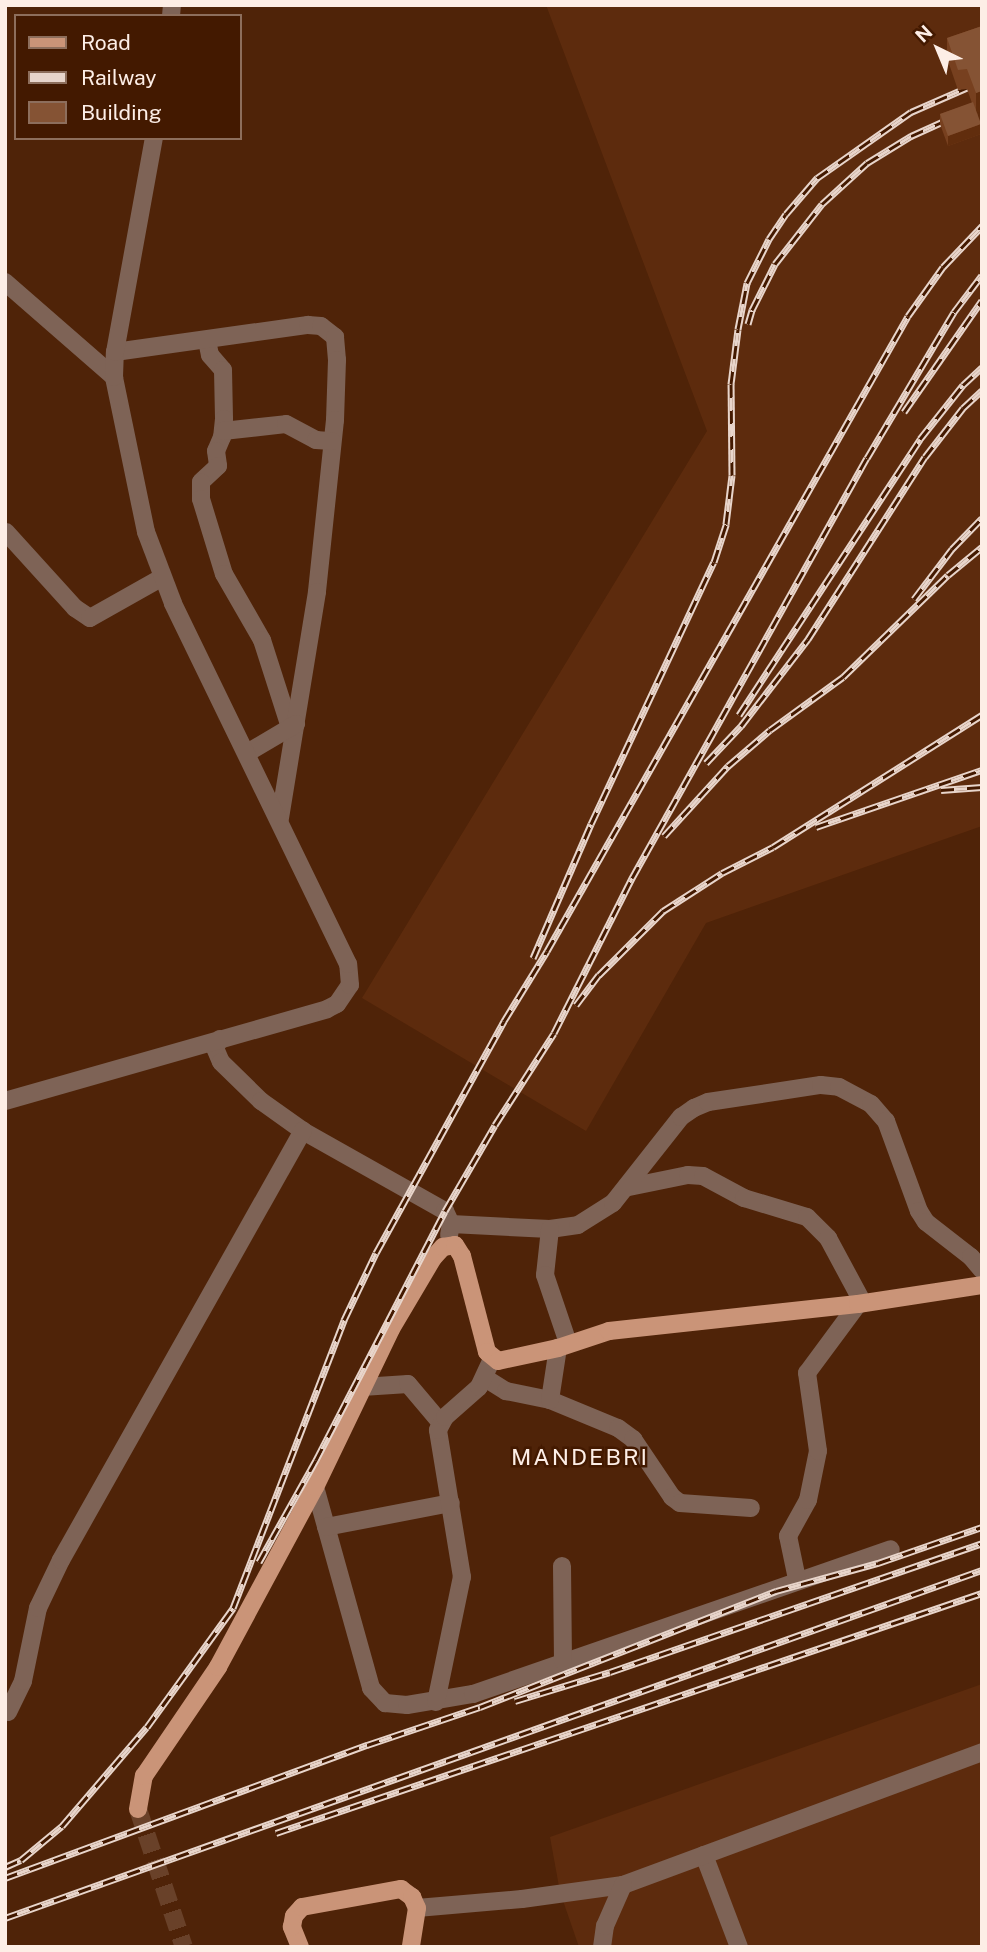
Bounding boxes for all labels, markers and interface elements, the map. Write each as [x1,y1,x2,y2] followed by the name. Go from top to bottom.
[14,14,242,140] legend
[903,14,973,84] north arrow
[911,21,937,47] text: N
[81,30,131,55] text: Road
[81,65,157,90] text: Railway
[81,100,162,125] text: Building
[512,1443,648,1471] district label: MANDEBRI

